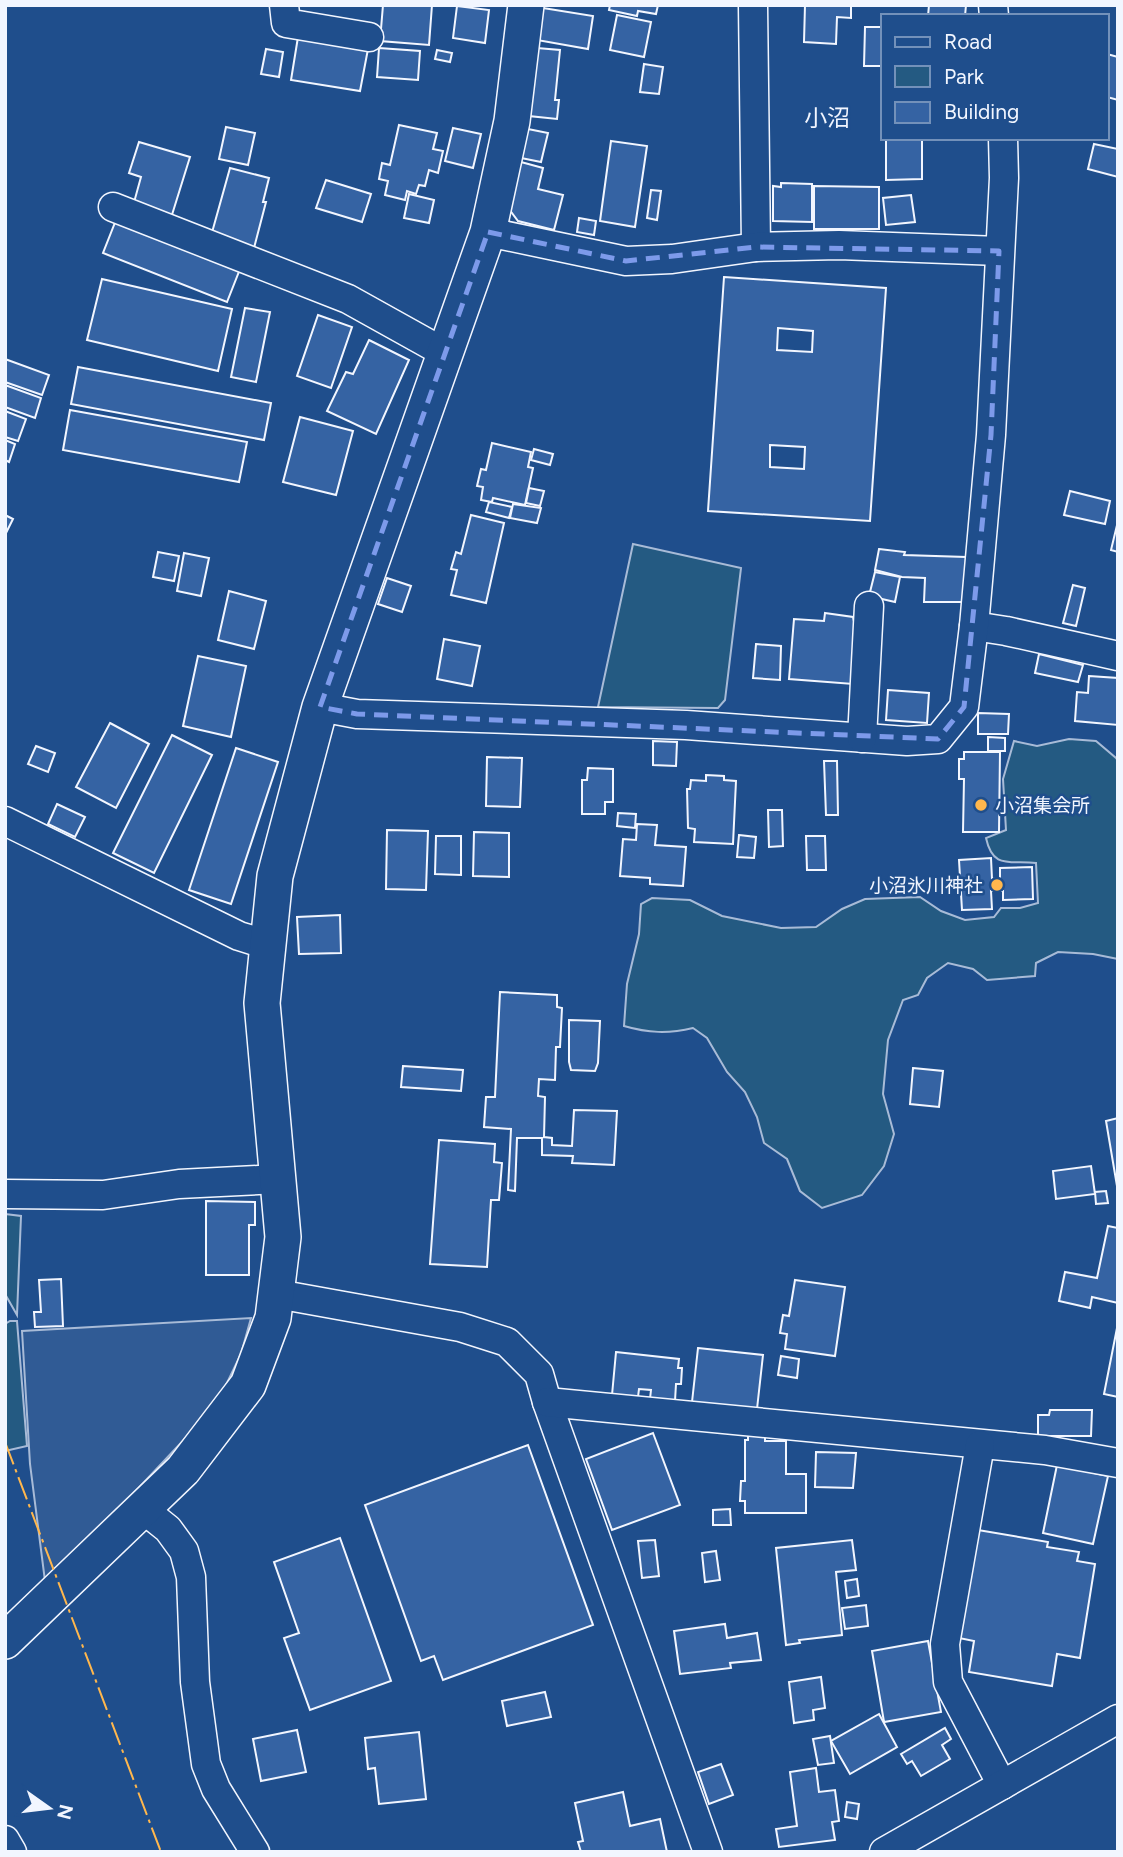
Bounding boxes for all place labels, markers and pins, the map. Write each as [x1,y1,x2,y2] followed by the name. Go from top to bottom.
[995,794,1090,817] place label: 小沼集会所
[973,797,989,813] marker: 小沼集会所
[869,874,983,897] place label: 小沼氷川神社
[989,877,1005,893] marker: 小沼氷川神社

